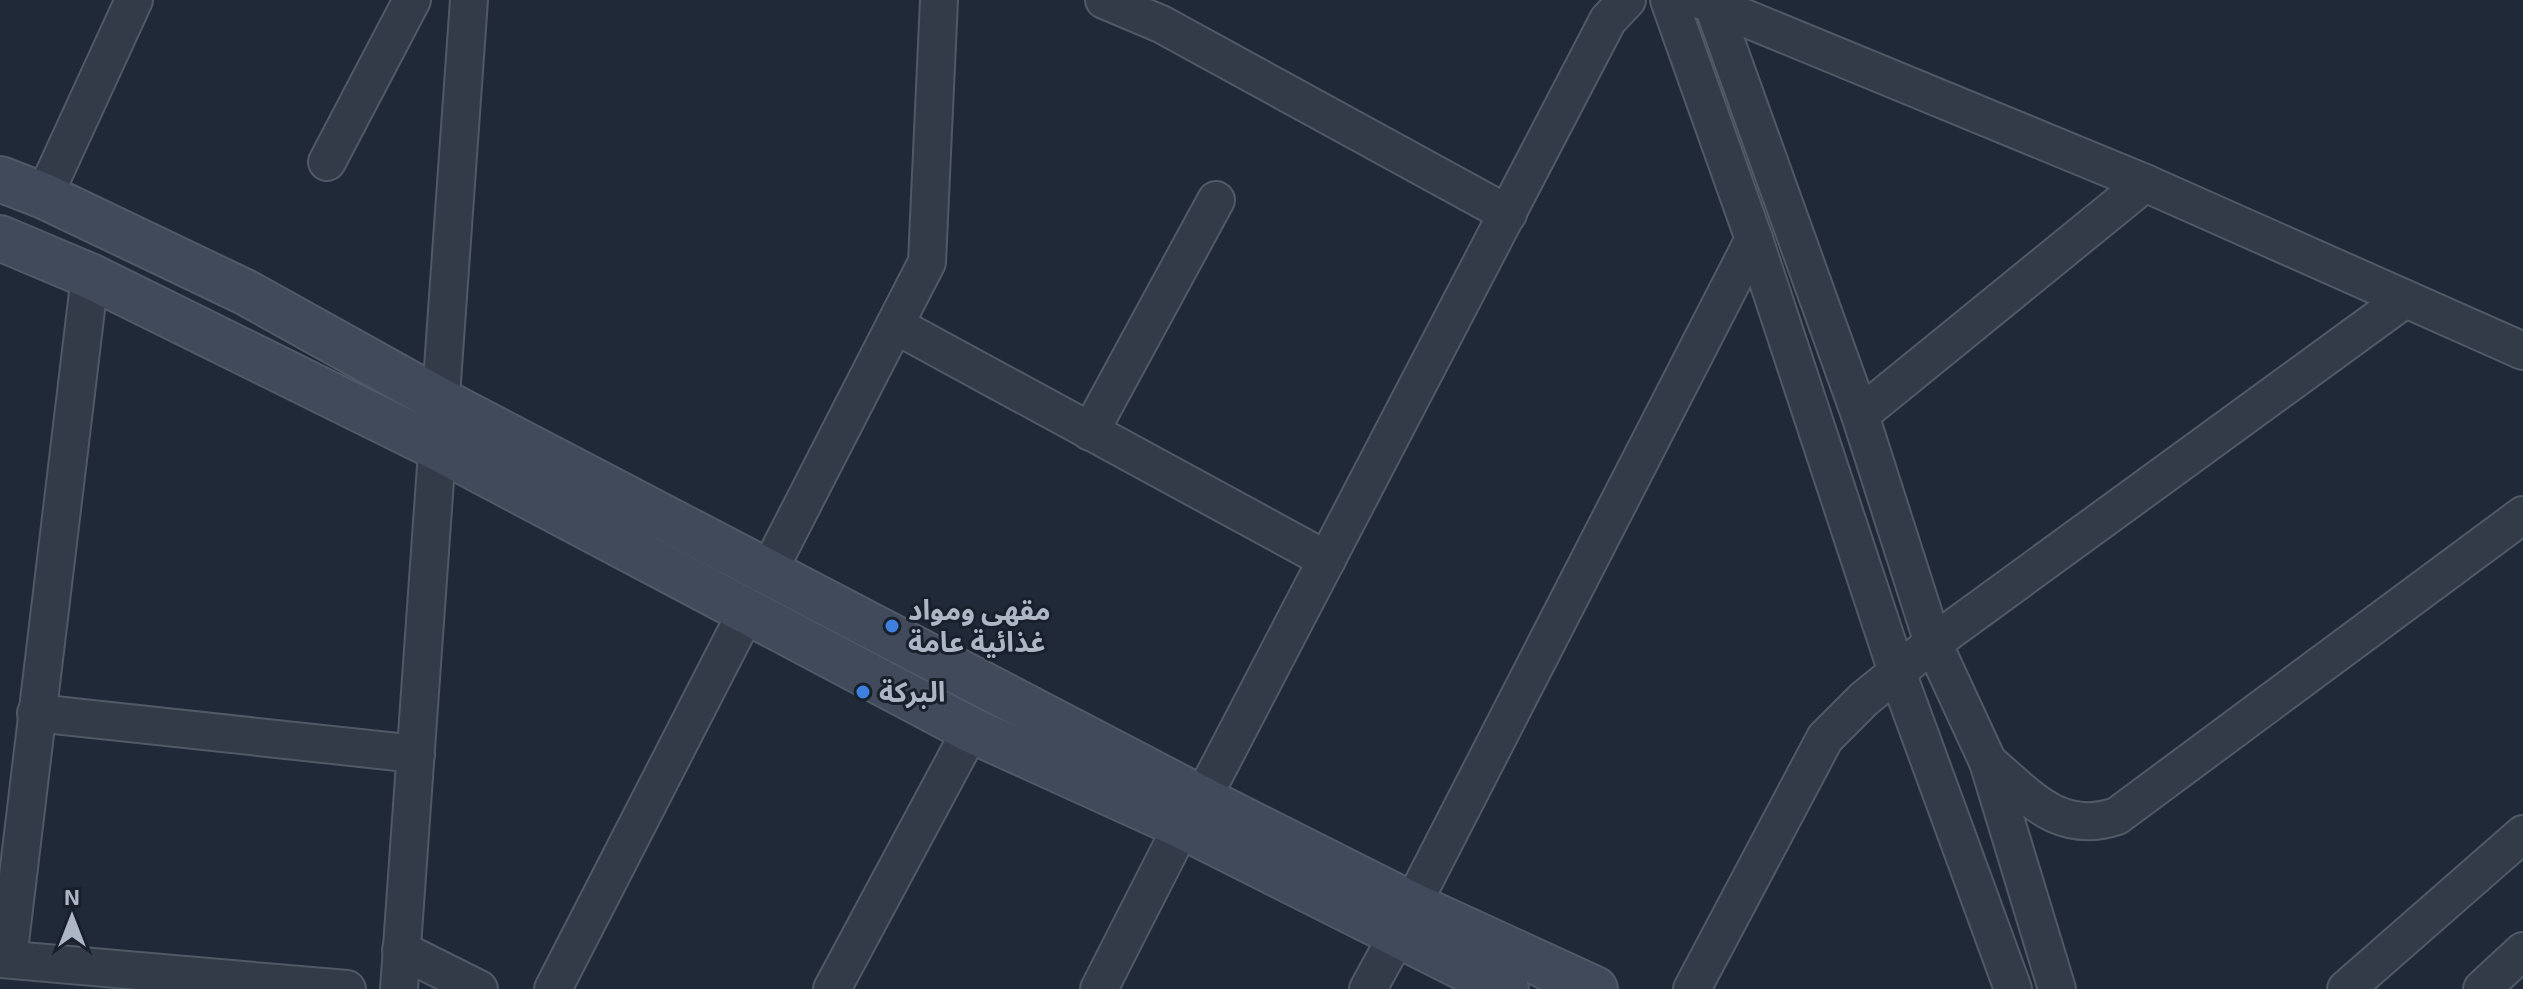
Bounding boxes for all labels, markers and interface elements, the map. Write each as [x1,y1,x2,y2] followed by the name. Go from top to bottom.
[908,592,1051,658] place label: مقهى ومواد غذائية عامة
[883,617,901,635] marker: مقهى ومواد غذائية عامة
[879,674,945,709] place label: البركة
[854,683,872,701] marker: البركة
[32,877,112,957] north arrow
[64,883,80,909] text: N

